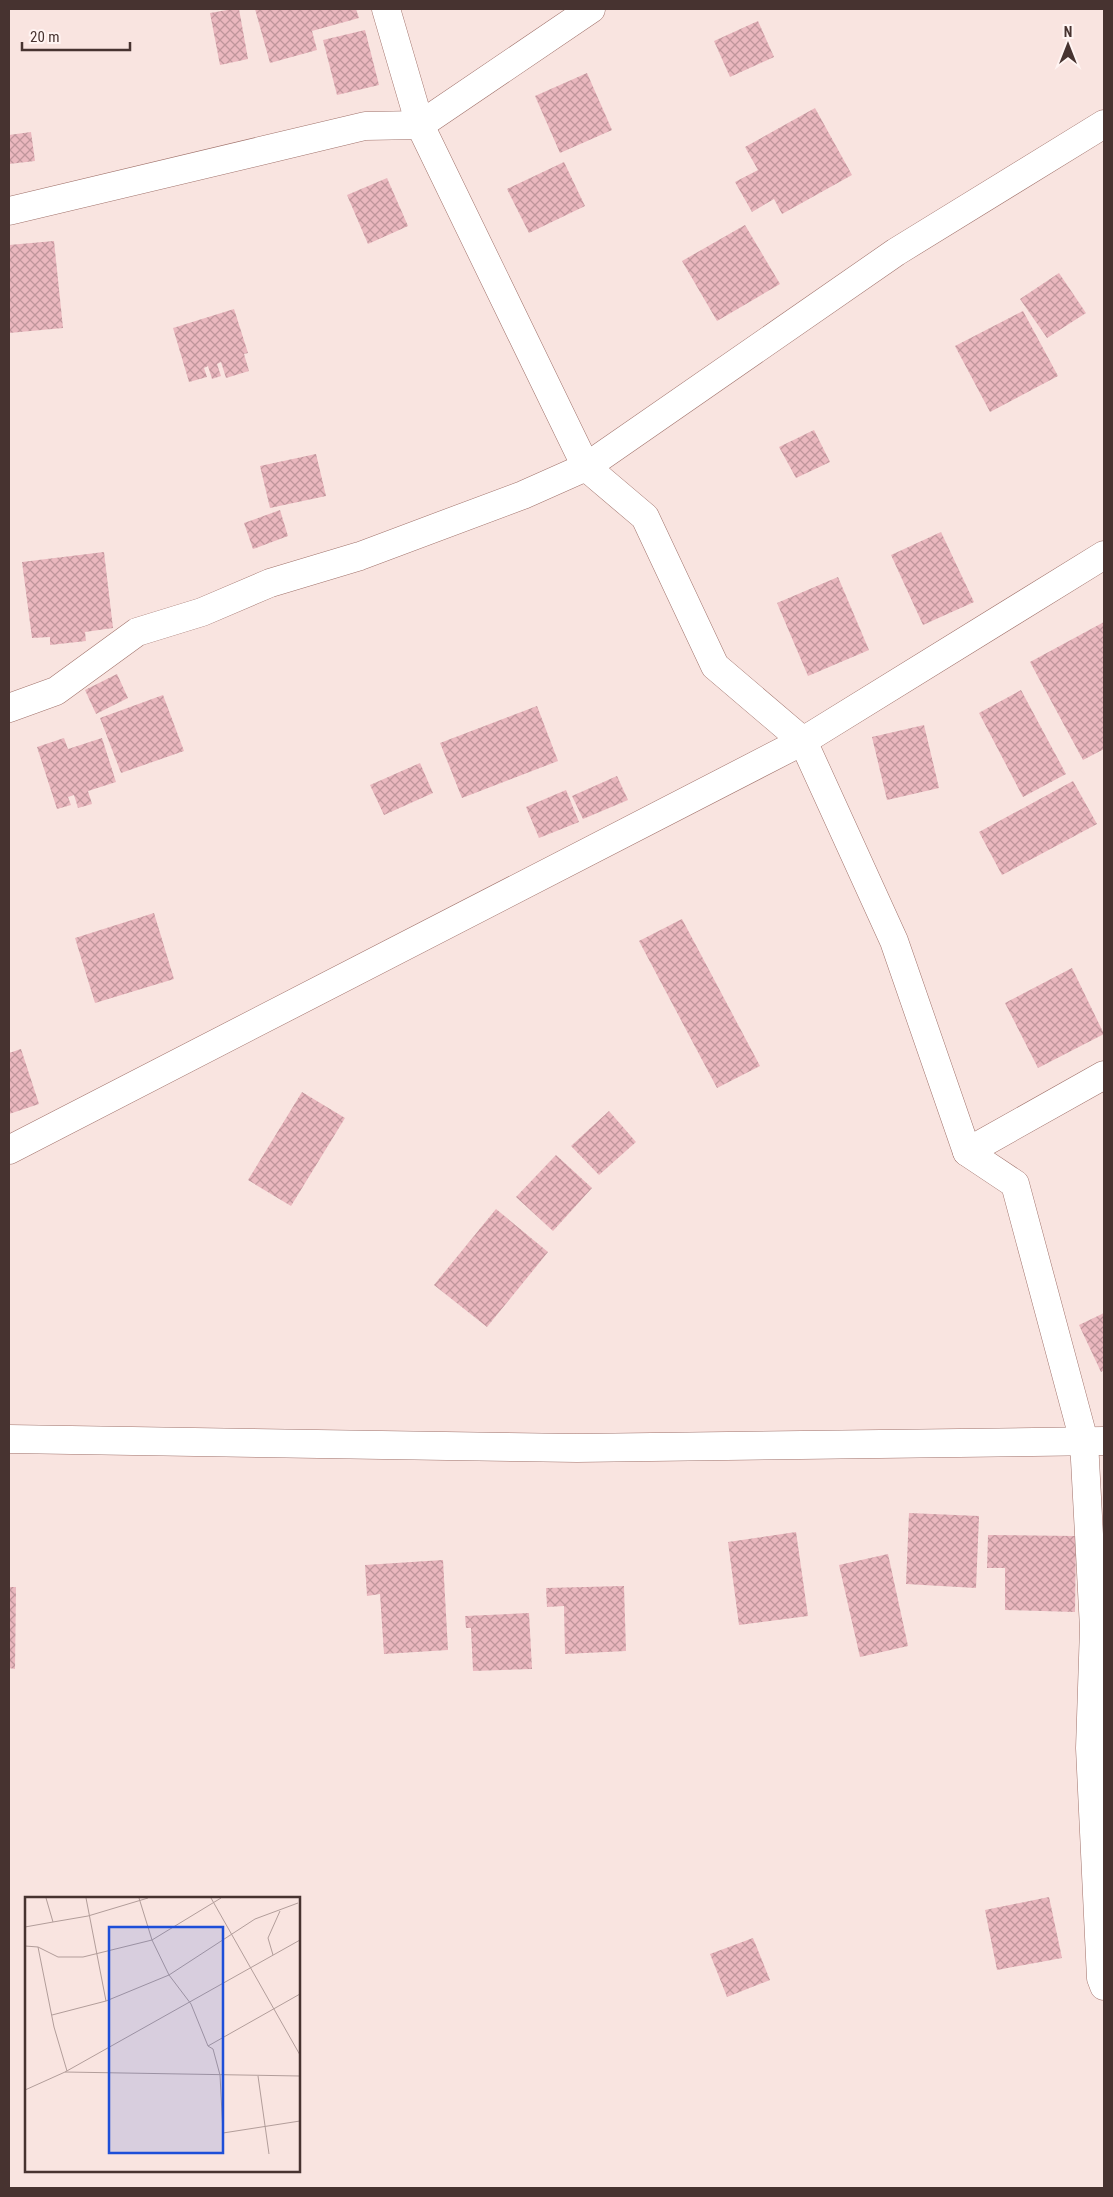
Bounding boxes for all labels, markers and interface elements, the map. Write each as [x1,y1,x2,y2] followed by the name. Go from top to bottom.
[22,20,130,52] scale bar
[1043,20,1093,70] north arrow
[1064,24,1072,40] text: N
[30,28,60,46] text: 20 m
[25,1897,300,2172] inset map

